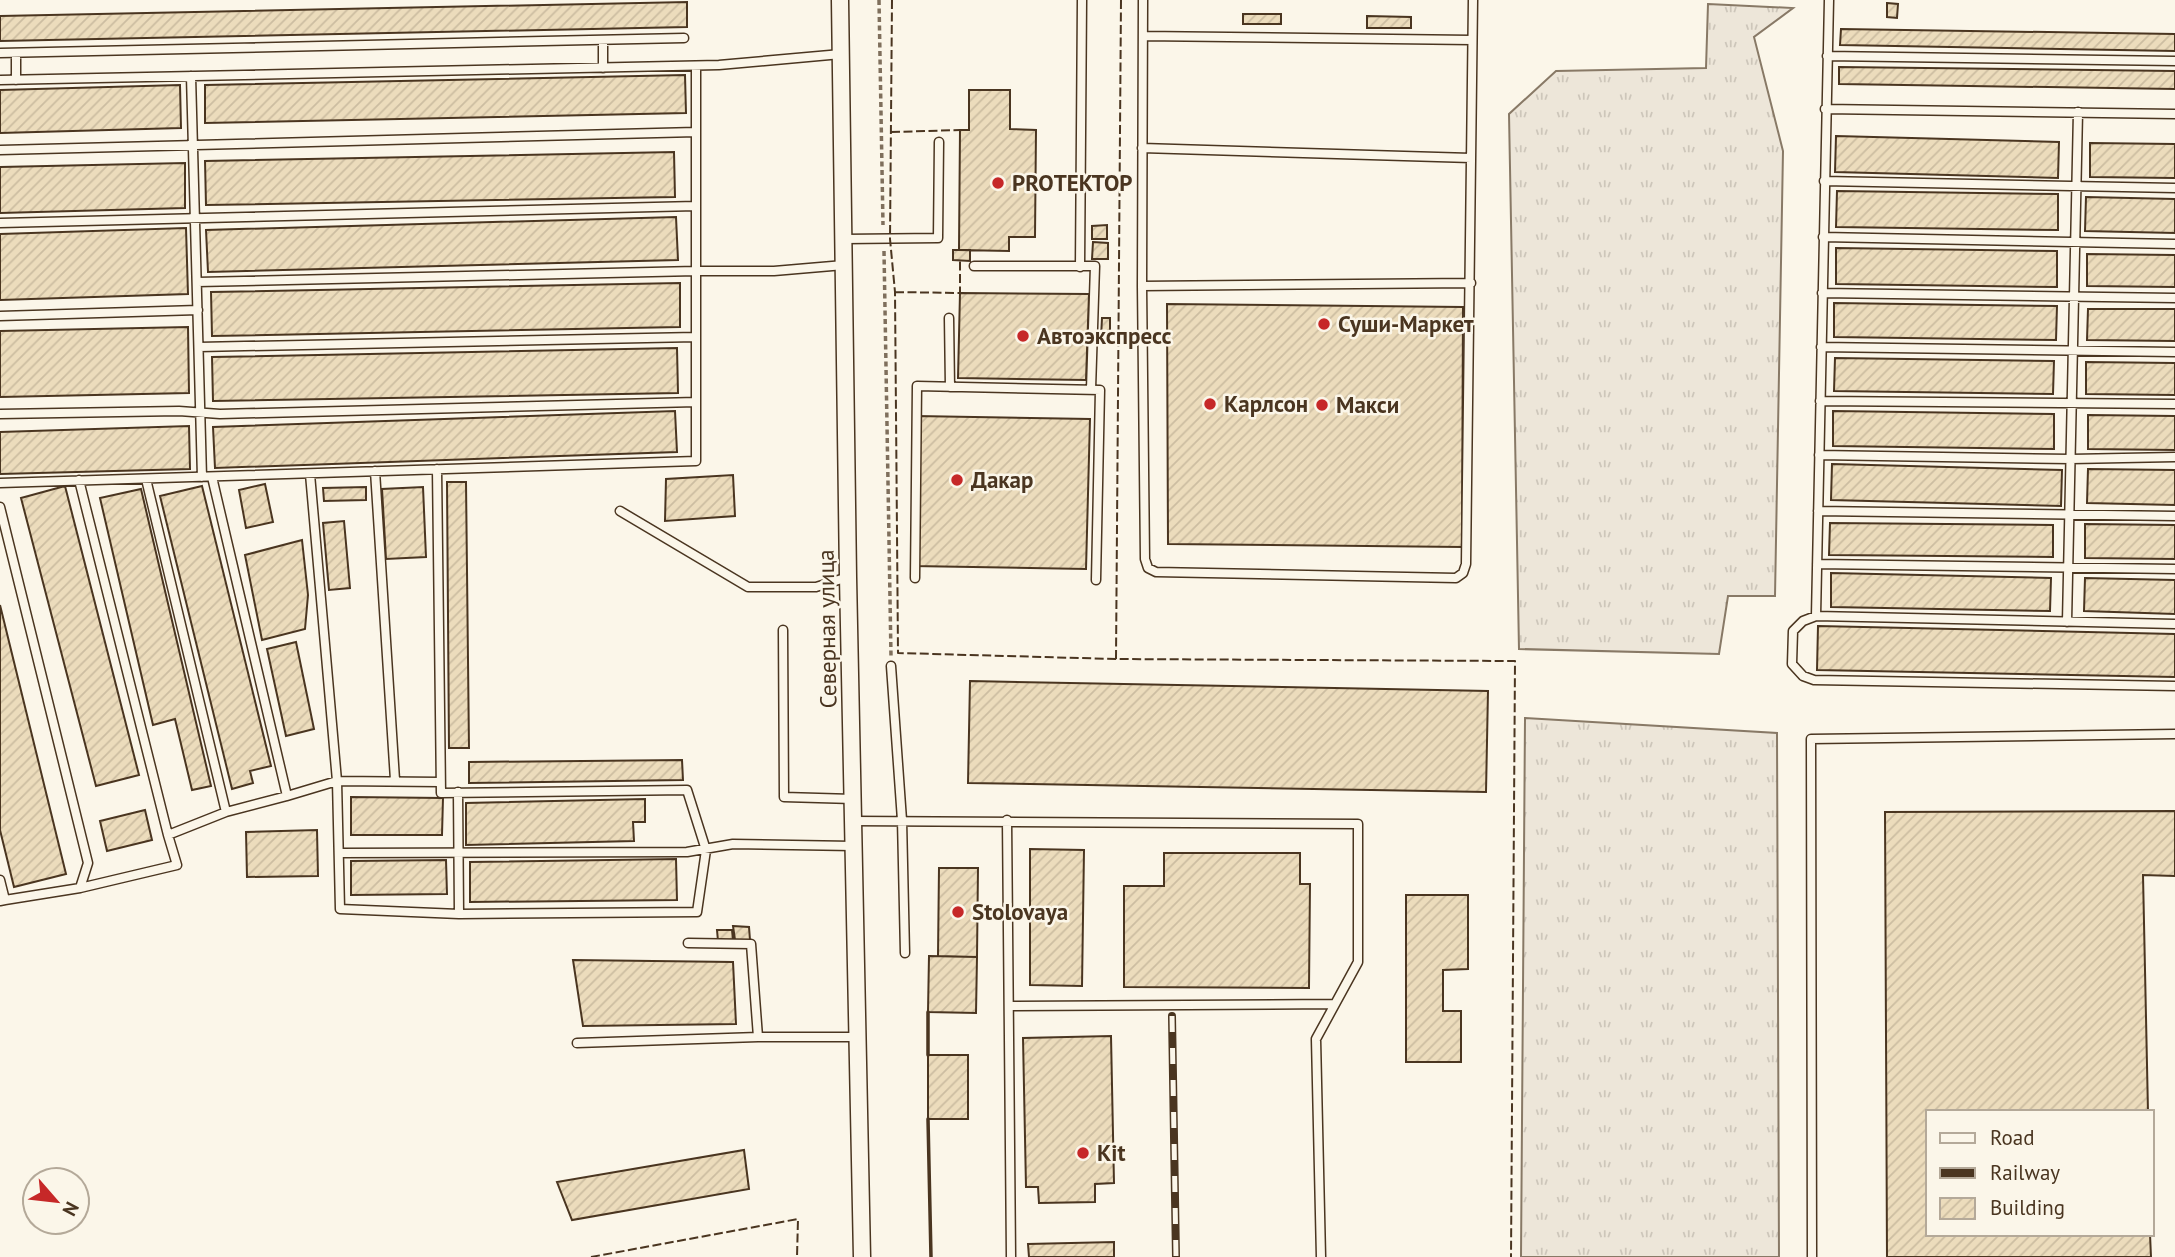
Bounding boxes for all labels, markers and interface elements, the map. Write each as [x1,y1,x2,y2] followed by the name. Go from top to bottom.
[1012,168,1132,197] place label: PROТЕКТОР
[990,175,1006,191] marker: PROТЕКТОР
[1338,309,1474,338] place label: Суши-Маркет
[1316,316,1332,332] marker: Суши-Маркет
[1037,321,1172,350] place label: Автоэкспресс
[1015,328,1031,344] marker: Автоэкспресс
[1224,389,1308,418] place label: Карлсон
[1336,390,1399,419] place label: Макси
[1202,396,1218,412] marker: Карлсон
[1314,397,1330,413] marker: Макси
[971,465,1033,494] place label: Дакар
[949,472,965,488] marker: Дакар
[811,549,842,709] street label: Северная улица
[972,897,1068,926] place label: Stolovaya
[950,904,966,920] marker: Stolovaya
[1926,1110,2154,1236] legend
[1990,1124,2034,1151] text: Road
[1097,1138,1125,1167] place label: Kit
[1075,1145,1091,1161] marker: Kit
[1990,1159,2060,1186] text: Railway
[21,1166,91,1236] north arrow
[1990,1194,2065,1221] text: Building
[57,1198,85,1220] text: N

